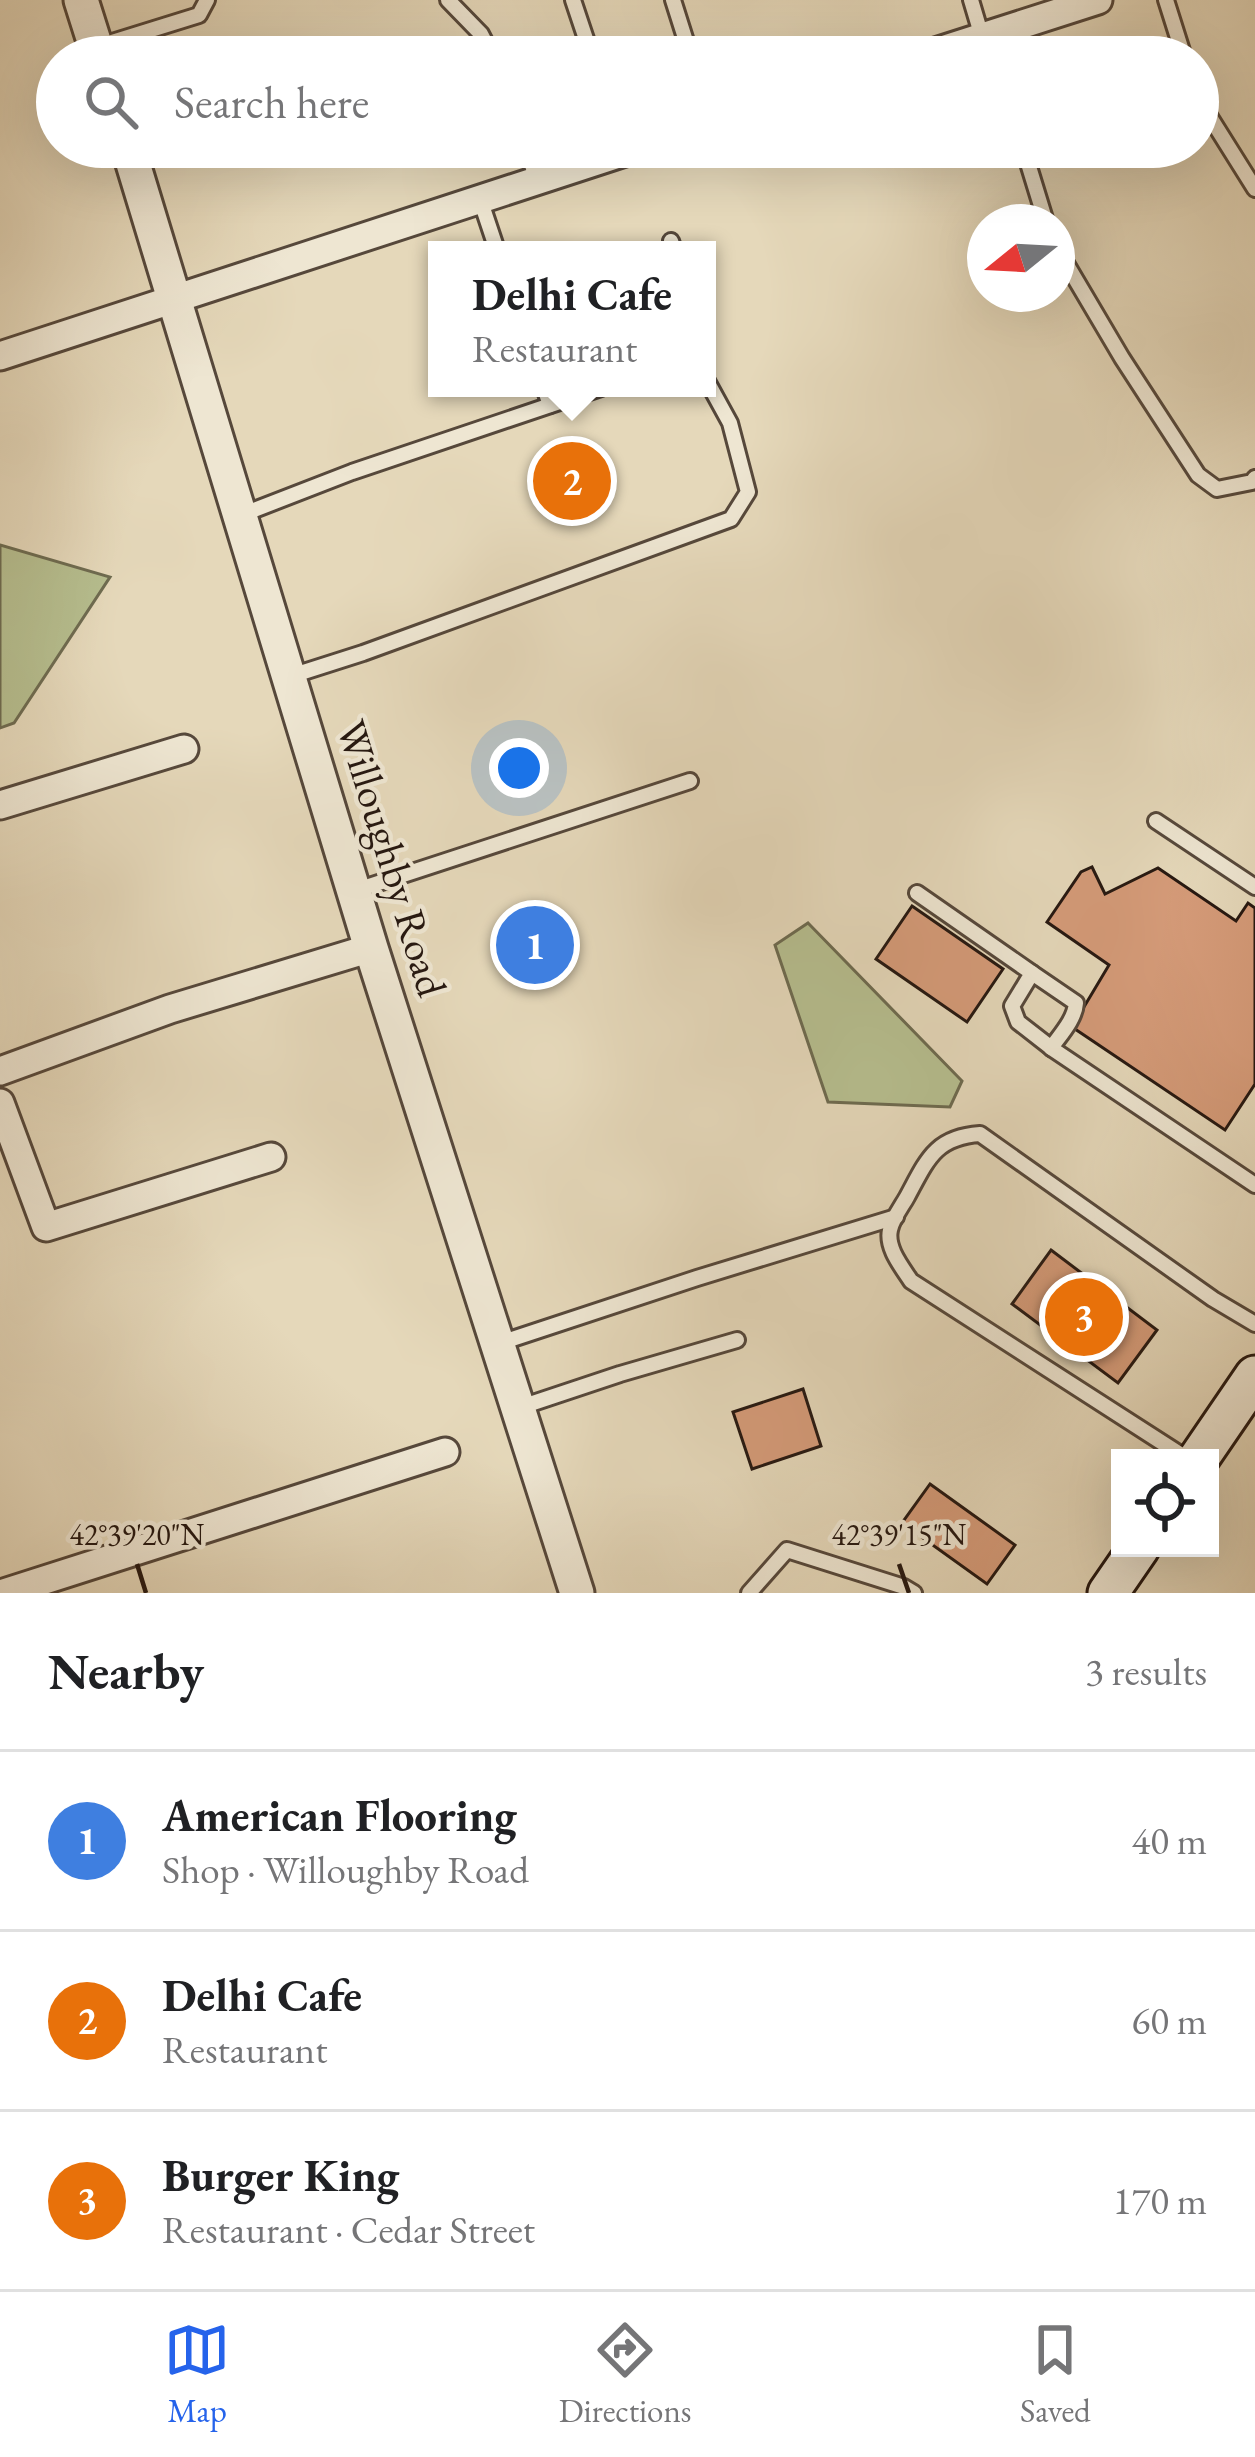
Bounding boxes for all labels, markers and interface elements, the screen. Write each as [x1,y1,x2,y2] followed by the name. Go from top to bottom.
[36,36,1219,168] search box
[78,69,144,135] icon: search
[174,73,369,131] text: Search here
[967,204,1075,312] north arrow
[428,241,716,397] popup
[472,265,672,323] text: Delhi Cafe
[472,323,637,374] text: Restaurant
[533,436,611,526] pin: 2
[324,713,460,1004] street label: Willoughby Road
[489,738,549,798] your location
[496,900,574,990] pin: 1
[1045,1272,1123,1362] pin: 3
[1111,1449,1219,1557] map controls
[1111,1449,1219,1557] button: locate
[70,1515,205,1554] text: 42°39'20"N
[832,1515,967,1554] text: 42°39'15"N
[48,1638,204,1704] text: Nearby
[1085,1646,1207,1697] text: 3 results
[162,1786,517,1844] text: American Flooring
[77,1815,97,1866] text: 1
[1131,1815,1207,1866] text: 40 m
[162,1844,529,1895] text: Shop · Willoughby Road
[162,1966,362,2024] text: Delhi Cafe
[77,1995,97,2046] text: 2
[1131,1995,1207,2046] text: 60 m
[162,2024,327,2075] text: Restaurant
[162,2146,399,2204] text: Burger King
[77,2175,97,2226] text: 3
[1113,2175,1207,2226] text: 170 m
[162,2204,535,2255] text: Restaurant · Cedar Street
[164,2317,230,2432] tab: Map
[559,2317,692,2432] tab: Directions
[1020,2317,1091,2432] tab: Saved

